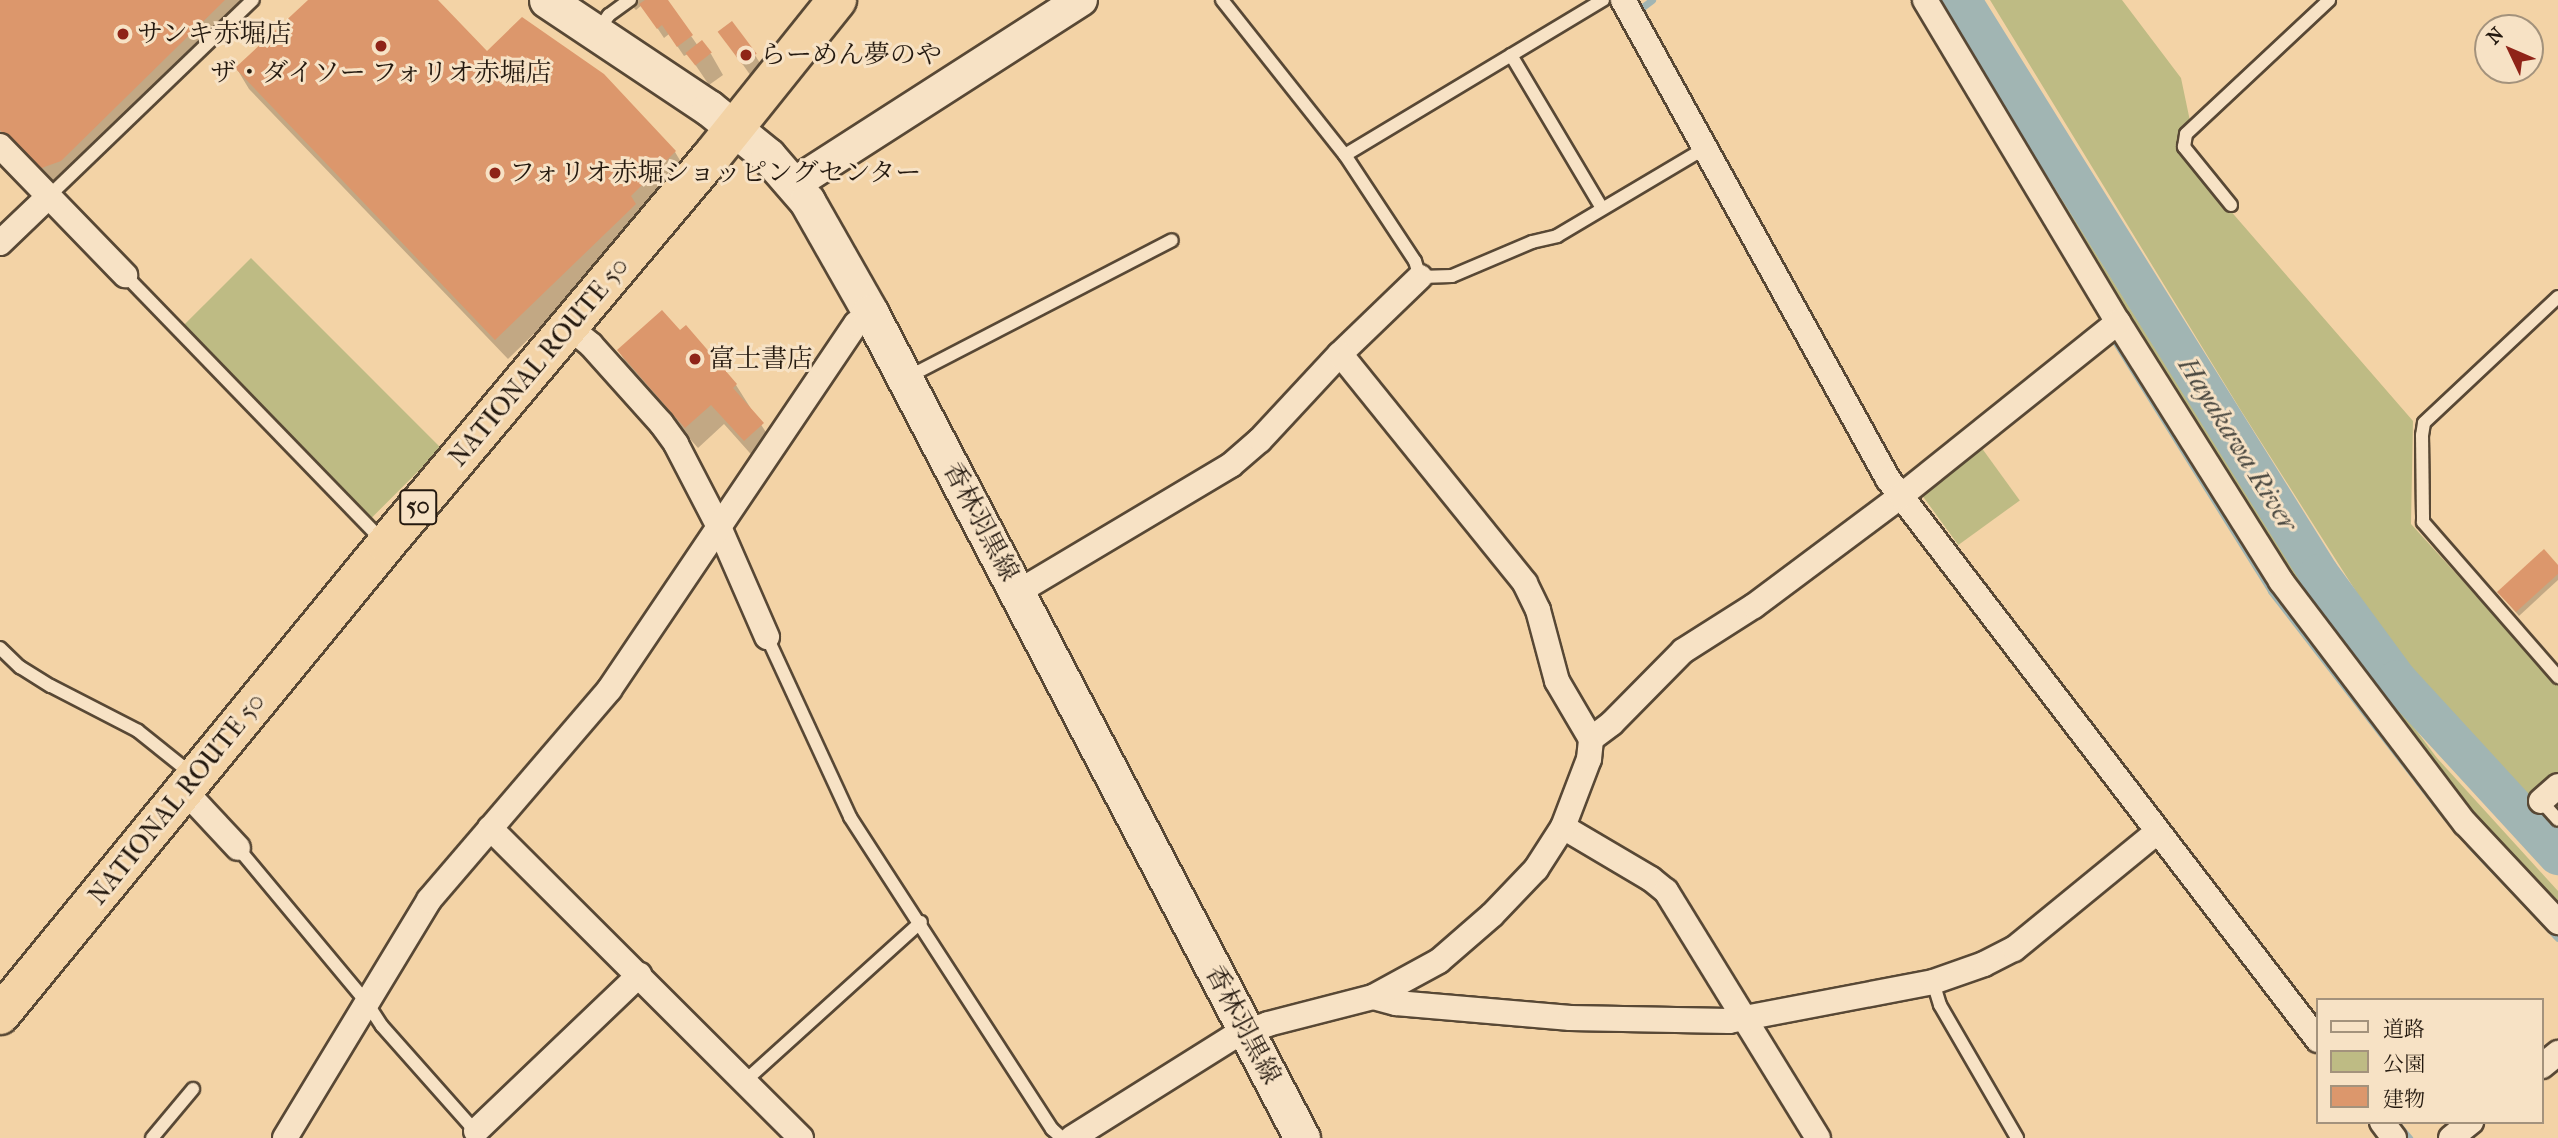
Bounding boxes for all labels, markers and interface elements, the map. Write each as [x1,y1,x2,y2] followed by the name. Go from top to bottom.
[2474,14,2544,84] north arrow
[137,18,293,50] place label: サンキ赤堀店
[2482,23,2508,49] text: N
[115,26,131,42] marker: サンキ赤堀店
[373,38,389,54] marker: ザ・ダイソー フォリオ赤堀店
[760,39,942,71] place label: らーめん夢のや
[738,47,754,63] marker: らーめん夢のや
[209,57,553,89] place label: ザ・ダイソー フォリオ赤堀店
[509,157,925,189] place label: フォリオ赤堀ショッピングセンター
[487,165,503,181] marker: フォリオ赤堀ショッピングセンター
[442,251,636,473] street label: NATIONAL ROUTE 50
[709,343,813,375] place label: 富士書店
[687,351,703,367] marker: 富士書店
[2171,351,2305,537] water label: Hayakawa River
[937,457,1025,587] street label: 香林羽黒線
[399,486,437,528] road number: 50
[82,687,272,911] street label: NATIONAL ROUTE 50
[1199,960,1287,1090] street label: 香林羽黒線
[2316,998,2544,1124] legend
[2383,1017,2425,1041] text: 道路
[2383,1052,2425,1076] text: 公園
[2383,1087,2425,1111] text: 建物

